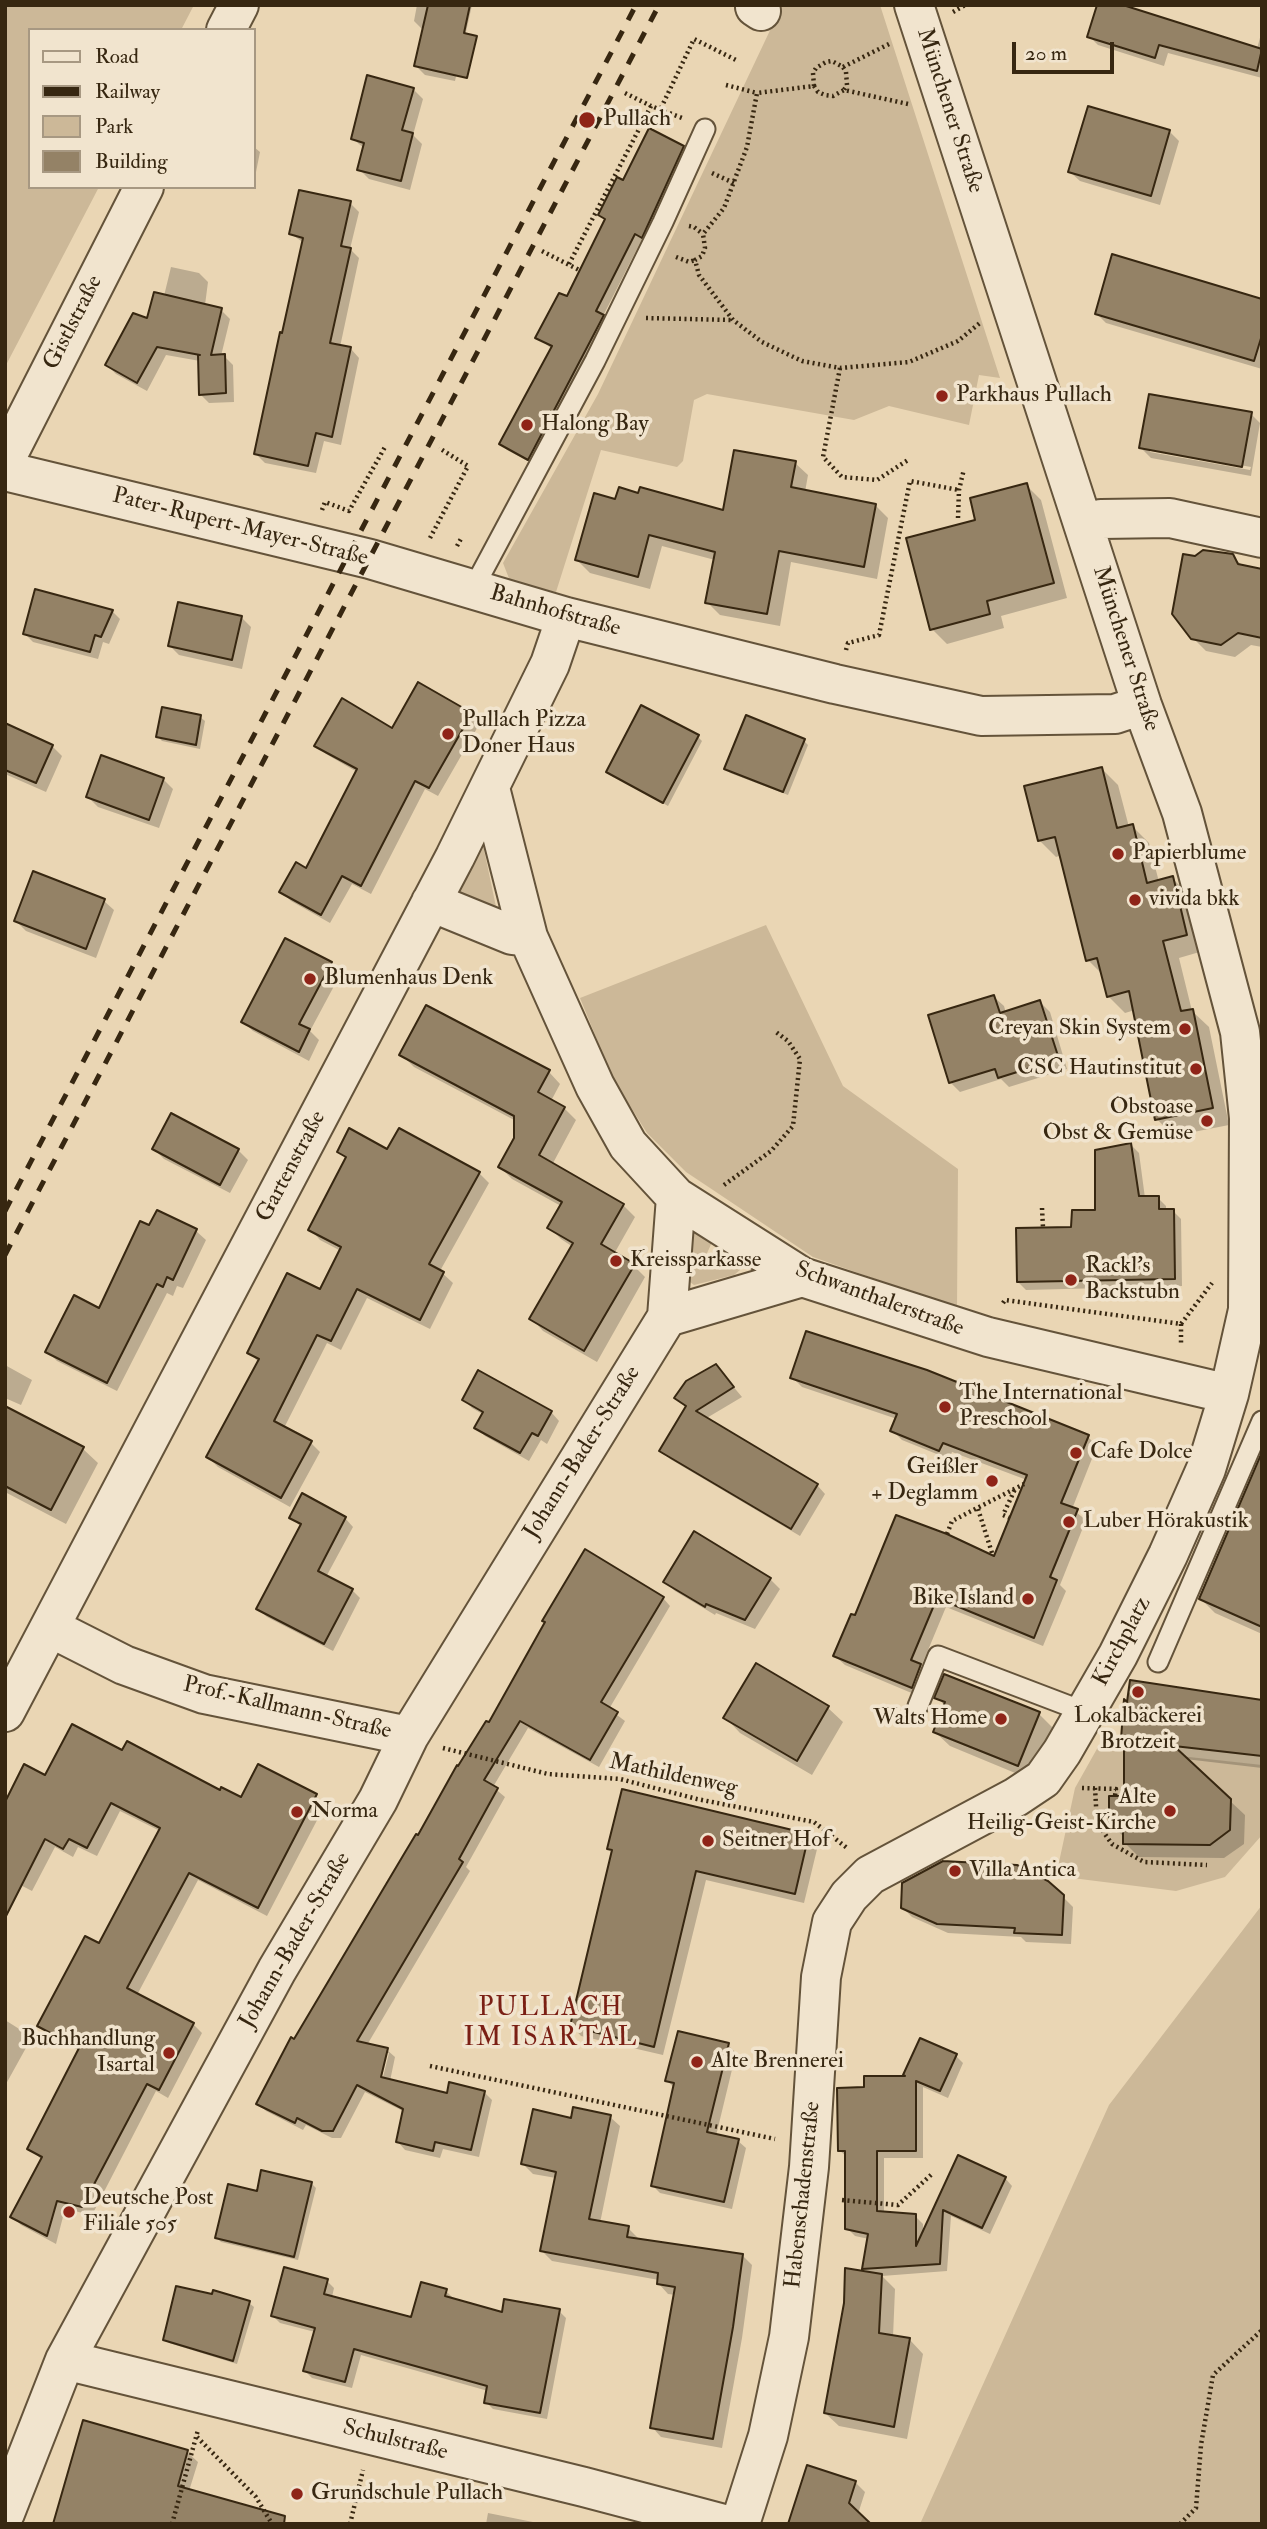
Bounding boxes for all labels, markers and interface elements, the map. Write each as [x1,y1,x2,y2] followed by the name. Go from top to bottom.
[909,25,989,197] street label: Münchener Straße
[28,28,256,189] legend
[1015,28,1116,72] scale bar
[1025,40,1067,67] text: 20 m
[95,43,139,70] text: Road
[95,78,160,105] text: Railway
[603,106,671,134] place label: Pullach
[577,110,597,130] marker: Pullach
[95,113,133,140] text: Park
[95,148,168,175] text: Building
[39,271,109,375] street label: Gistlstraße
[956,382,1112,410] place label: Parkhaus Pullach
[934,388,950,404] marker: Parkhaus Pullach
[541,411,649,439] place label: Halong Bay
[519,417,535,433] marker: Halong Bay
[109,483,371,573] street label: Pater-Rupert-Mayer-Straße
[1085,563,1165,735] street label: Münchener Straße
[487,580,623,644] street label: Bahnhofstraße
[462,707,586,761] place label: Pullach Pizza Doner Haus
[440,726,456,742] marker: Pullach Pizza Doner Haus
[1132,840,1246,868] place label: Papierblume
[1110,846,1126,862] marker: Papierblume
[1149,886,1240,914] place label: vivida bkk
[1127,892,1143,908] marker: vivida bkk
[324,965,493,993] place label: Blumenhaus Denk
[302,971,318,987] marker: Blumenhaus Denk
[988,1015,1171,1043] place label: Creyan Skin System
[1177,1021,1193,1037] marker: Creyan Skin System
[1017,1055,1182,1083] place label: CSC Hautinstitut
[1188,1061,1204,1077] marker: CSC Hautinstitut
[1043,1094,1193,1148] place label: Obstoase Obst & Gemüse
[251,1107,333,1227] street label: Gartenstraße
[1199,1113,1215,1129] marker: Obstoase Obst & Gemüse
[630,1247,761,1275] place label: Kreissparkasse
[608,1253,624,1269] marker: Kreissparkasse
[1085,1253,1180,1307] place label: Rackl's Backstubn
[791,1257,967,1343] street label: Schwanthalerstraße
[1063,1272,1079,1288] marker: Rackl's Backstubn
[519,1361,647,1545] street label: Johann-Bader-Straße
[959,1380,1122,1434] place label: The International Preschool
[937,1399,953,1415] marker: The International Preschool
[1090,1439,1192,1467] place label: Cafe Dolce
[1068,1445,1084,1461] marker: Cafe Dolce
[871,1454,978,1508] place label: Geißler + Deglamm
[984,1473,1000,1489] marker: Geißler + Deglamm
[1083,1508,1249,1536] place label: Luber Hörakustik
[1061,1514,1077,1530] marker: Luber Hörakustik
[912,1585,1014,1613] place label: Bike Island
[1020,1591,1036,1607] marker: Bike Island
[1088,1593,1158,1691] street label: Kirchplatz
[180,1672,394,1746] street label: Prof.-Kallmann-Straße
[1130,1684,1146,1700] marker: Lokalbäckerei Brotzeit
[1074,1703,1202,1757] place label: Lokalbäckerei Brotzeit
[873,1705,987,1733] place label: Walts Home
[993,1711,1009,1727] marker: Walts Home
[606,1749,740,1803] street label: Mathildenweg
[967,1784,1156,1838] place label: Alte Heilig-Geist-Kirche
[311,1798,378,1826] place label: Norma
[1162,1803,1178,1819] marker: Alte Heilig-Geist-Kirche
[289,1804,305,1820] marker: Norma
[722,1827,830,1855] place label: Seitner Hof
[700,1833,716,1849] marker: Seitner Hof
[234,1848,358,2034] street label: Johann-Bader-Straße
[969,1857,1076,1885] place label: Villa Antica
[947,1863,963,1879] marker: Villa Antica
[465,1993,637,2054] district label: PULLACH IM ISARTAL
[21,2026,155,2080] place label: Buchhandlung Isartal
[161,2045,177,2061] marker: Buchhandlung Isartal
[711,2048,844,2076] place label: Alte Brennerei
[689,2054,705,2070] marker: Alte Brennerei
[780,2100,828,2290] street label: Habenschadenstraße
[83,2185,214,2239] place label: Deutsche Post Filiale 505
[61,2204,77,2220] marker: Deutsche Post Filiale 505
[340,2415,450,2467] street label: Schulstraße
[311,2480,503,2508] place label: Grundschule Pullach
[289,2486,305,2502] marker: Grundschule Pullach

